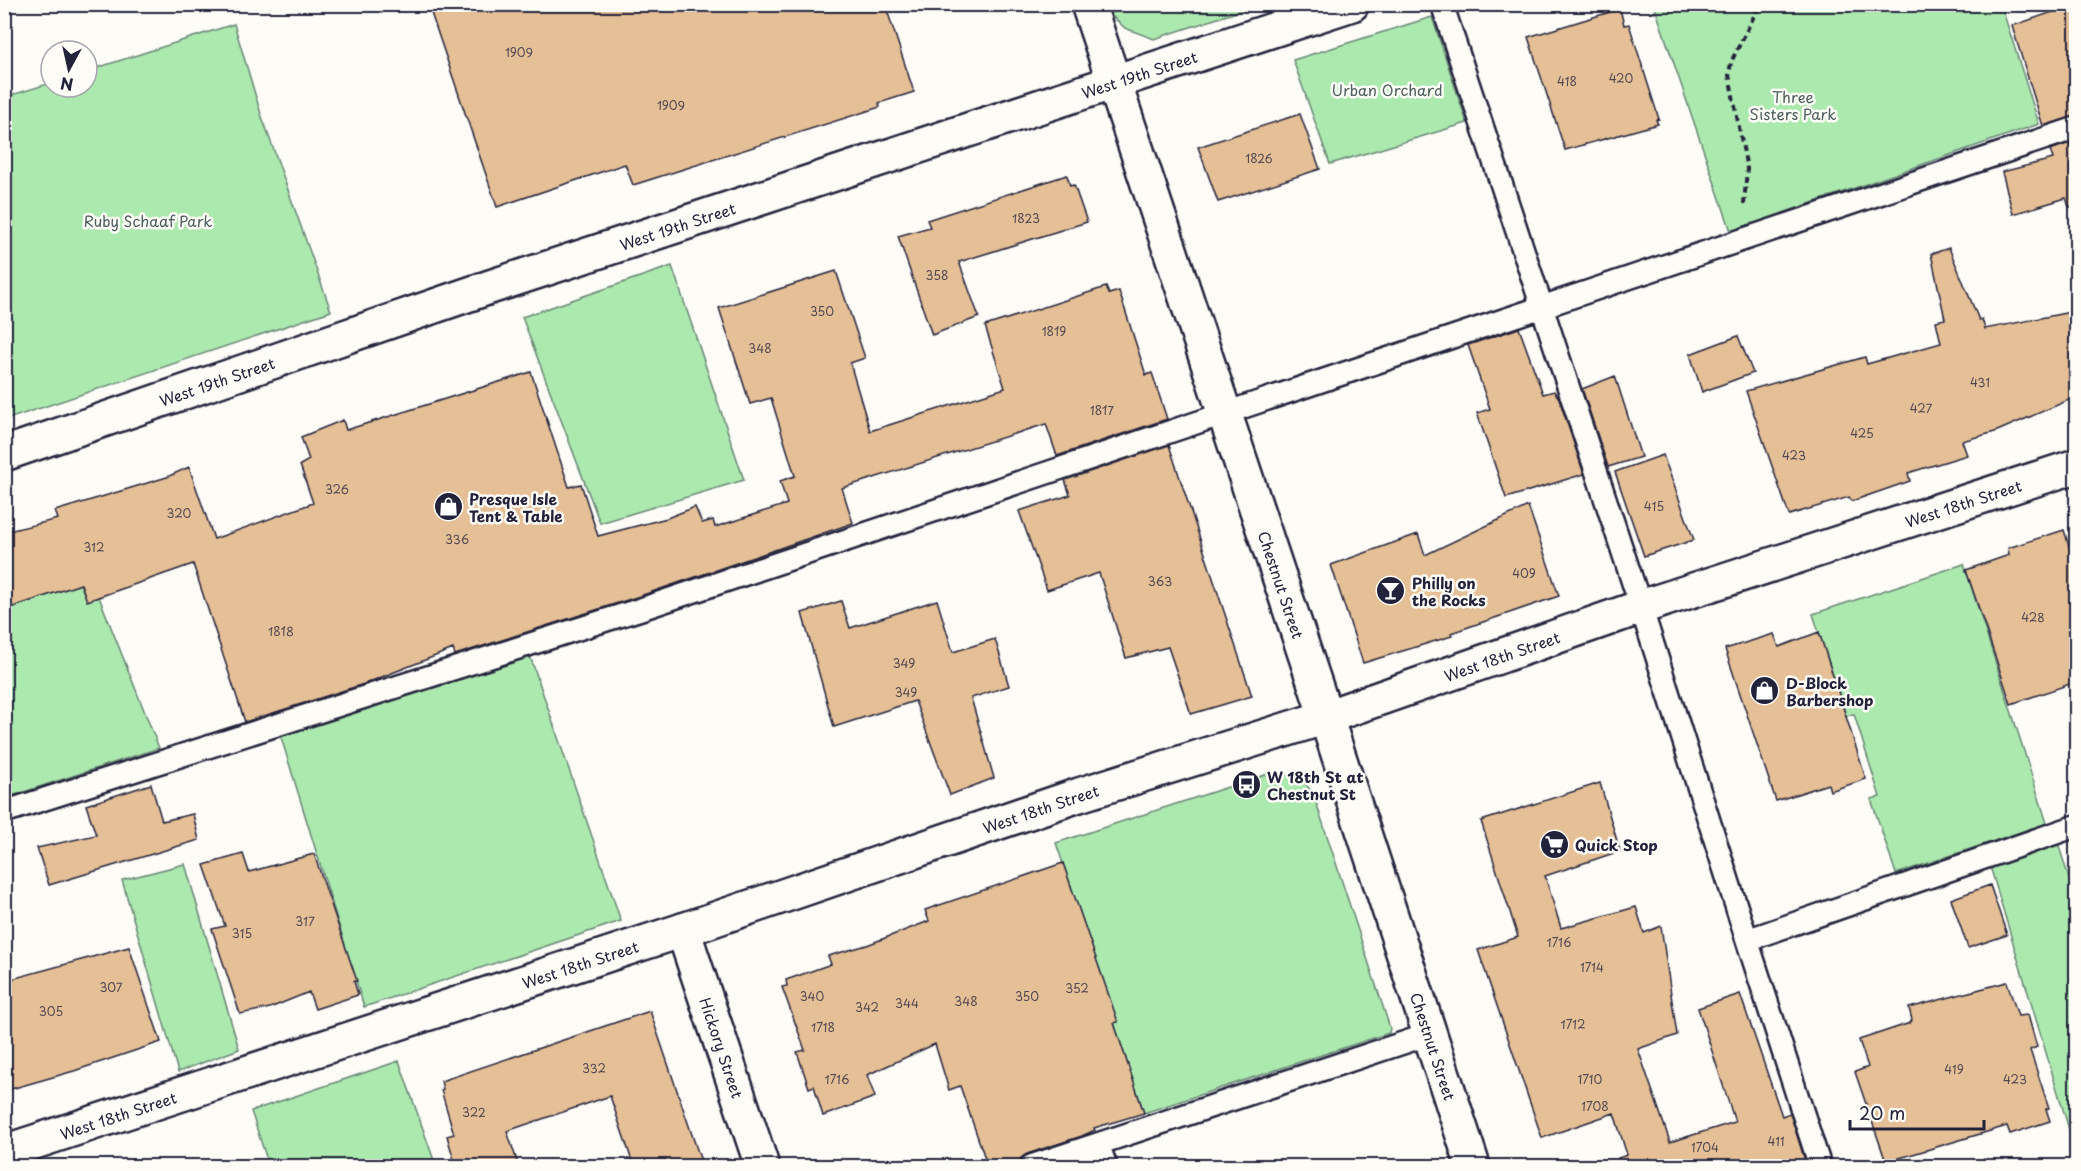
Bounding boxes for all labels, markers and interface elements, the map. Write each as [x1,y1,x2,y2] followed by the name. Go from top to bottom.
[39,39,99,99] north arrow
[505,43,533,61] house number: 1909
[1078,44,1200,104] street label: West 19th Street
[1609,69,1634,87] house number: 420
[59,72,75,98] text: N
[1557,72,1577,90] house number: 418
[1332,78,1442,101] park label: Urban Orchard
[1750,85,1836,125] park label: Three Sisters Park
[657,96,685,114] house number: 1909
[1245,149,1273,167] house number: 1826
[616,196,738,255] street label: West 19th Street
[84,209,212,232] park label: Ruby Schaaf Park
[1012,209,1040,227] house number: 1823
[926,266,948,284] house number: 358
[810,302,834,320] house number: 350
[1042,322,1066,340] house number: 1819
[748,339,772,357] house number: 348
[156,350,278,411] street label: West 19th Street
[1970,373,1990,391] house number: 431
[1910,399,1932,417] house number: 427
[1090,401,1115,419] house number: 1817
[1850,424,1874,442] house number: 425
[1782,446,1806,464] house number: 423
[1902,473,2024,532] street label: West 18th Street
[325,480,349,498] house number: 326
[469,487,562,527] place label: Presque Isle Tent & Table
[432,491,464,523] shop icon: Presque Isle Tent & Table
[1644,497,1664,515] house number: 415
[167,504,192,522] house number: 320
[1253,528,1310,641] street label: Chestnut Street
[445,530,469,548] house number: 336
[83,538,105,556] house number: 312
[1512,564,1536,582] house number: 409
[1412,571,1486,611] place label: Philly on the Rocks
[1148,572,1172,590] house number: 363
[1375,575,1407,607] bar icon: Philly on the Rocks
[2021,608,2045,626] house number: 428
[268,622,294,640] house number: 1818
[1441,625,1563,686] street label: West 18th Street
[893,654,915,672] house number: 349
[1786,671,1873,711] place label: D-Block Barbershop
[1749,675,1781,707] shop icon: D-Block Barbershop
[895,683,917,701] house number: 349
[1267,765,1364,805] place label: W 18th St at Chestnut St
[1230,769,1262,801] bus stop icon: W 18th St at Chestnut St
[979,778,1101,839] street label: West 18th Street
[1538,828,1570,860] supermarket icon: Quick Stop
[1575,833,1658,856] place label: Quick Stop
[295,912,315,930] house number: 317
[232,924,252,942] house number: 315
[1547,933,1571,951] house number: 1716
[519,934,641,993] street label: West 18th Street
[1580,958,1604,976] house number: 1714
[99,978,123,996] house number: 307
[1065,979,1089,997] house number: 352
[800,987,825,1005] house number: 340
[1015,987,1039,1005] house number: 350
[1405,989,1462,1103] street label: Chestnut Street
[954,992,978,1010] house number: 348
[695,994,750,1101] street label: Hickory Street
[895,994,919,1012] house number: 344
[855,998,879,1016] house number: 342
[39,1002,63,1020] house number: 305
[1561,1015,1585,1033] house number: 1712
[811,1018,835,1036] house number: 1718
[582,1059,606,1077] house number: 332
[1944,1060,1964,1078] house number: 419
[825,1070,849,1088] house number: 1716
[1578,1070,1603,1088] house number: 1710
[2003,1070,2027,1088] house number: 423
[57,1085,179,1144] street label: West 18th Street
[1850,1093,1984,1131] scale bar
[1581,1097,1609,1115] house number: 1708
[1859,1099,1905,1126] text: 20 m
[462,1103,486,1121] house number: 322
[1767,1132,1785,1150] house number: 411
[1691,1138,1719,1156] house number: 1704

